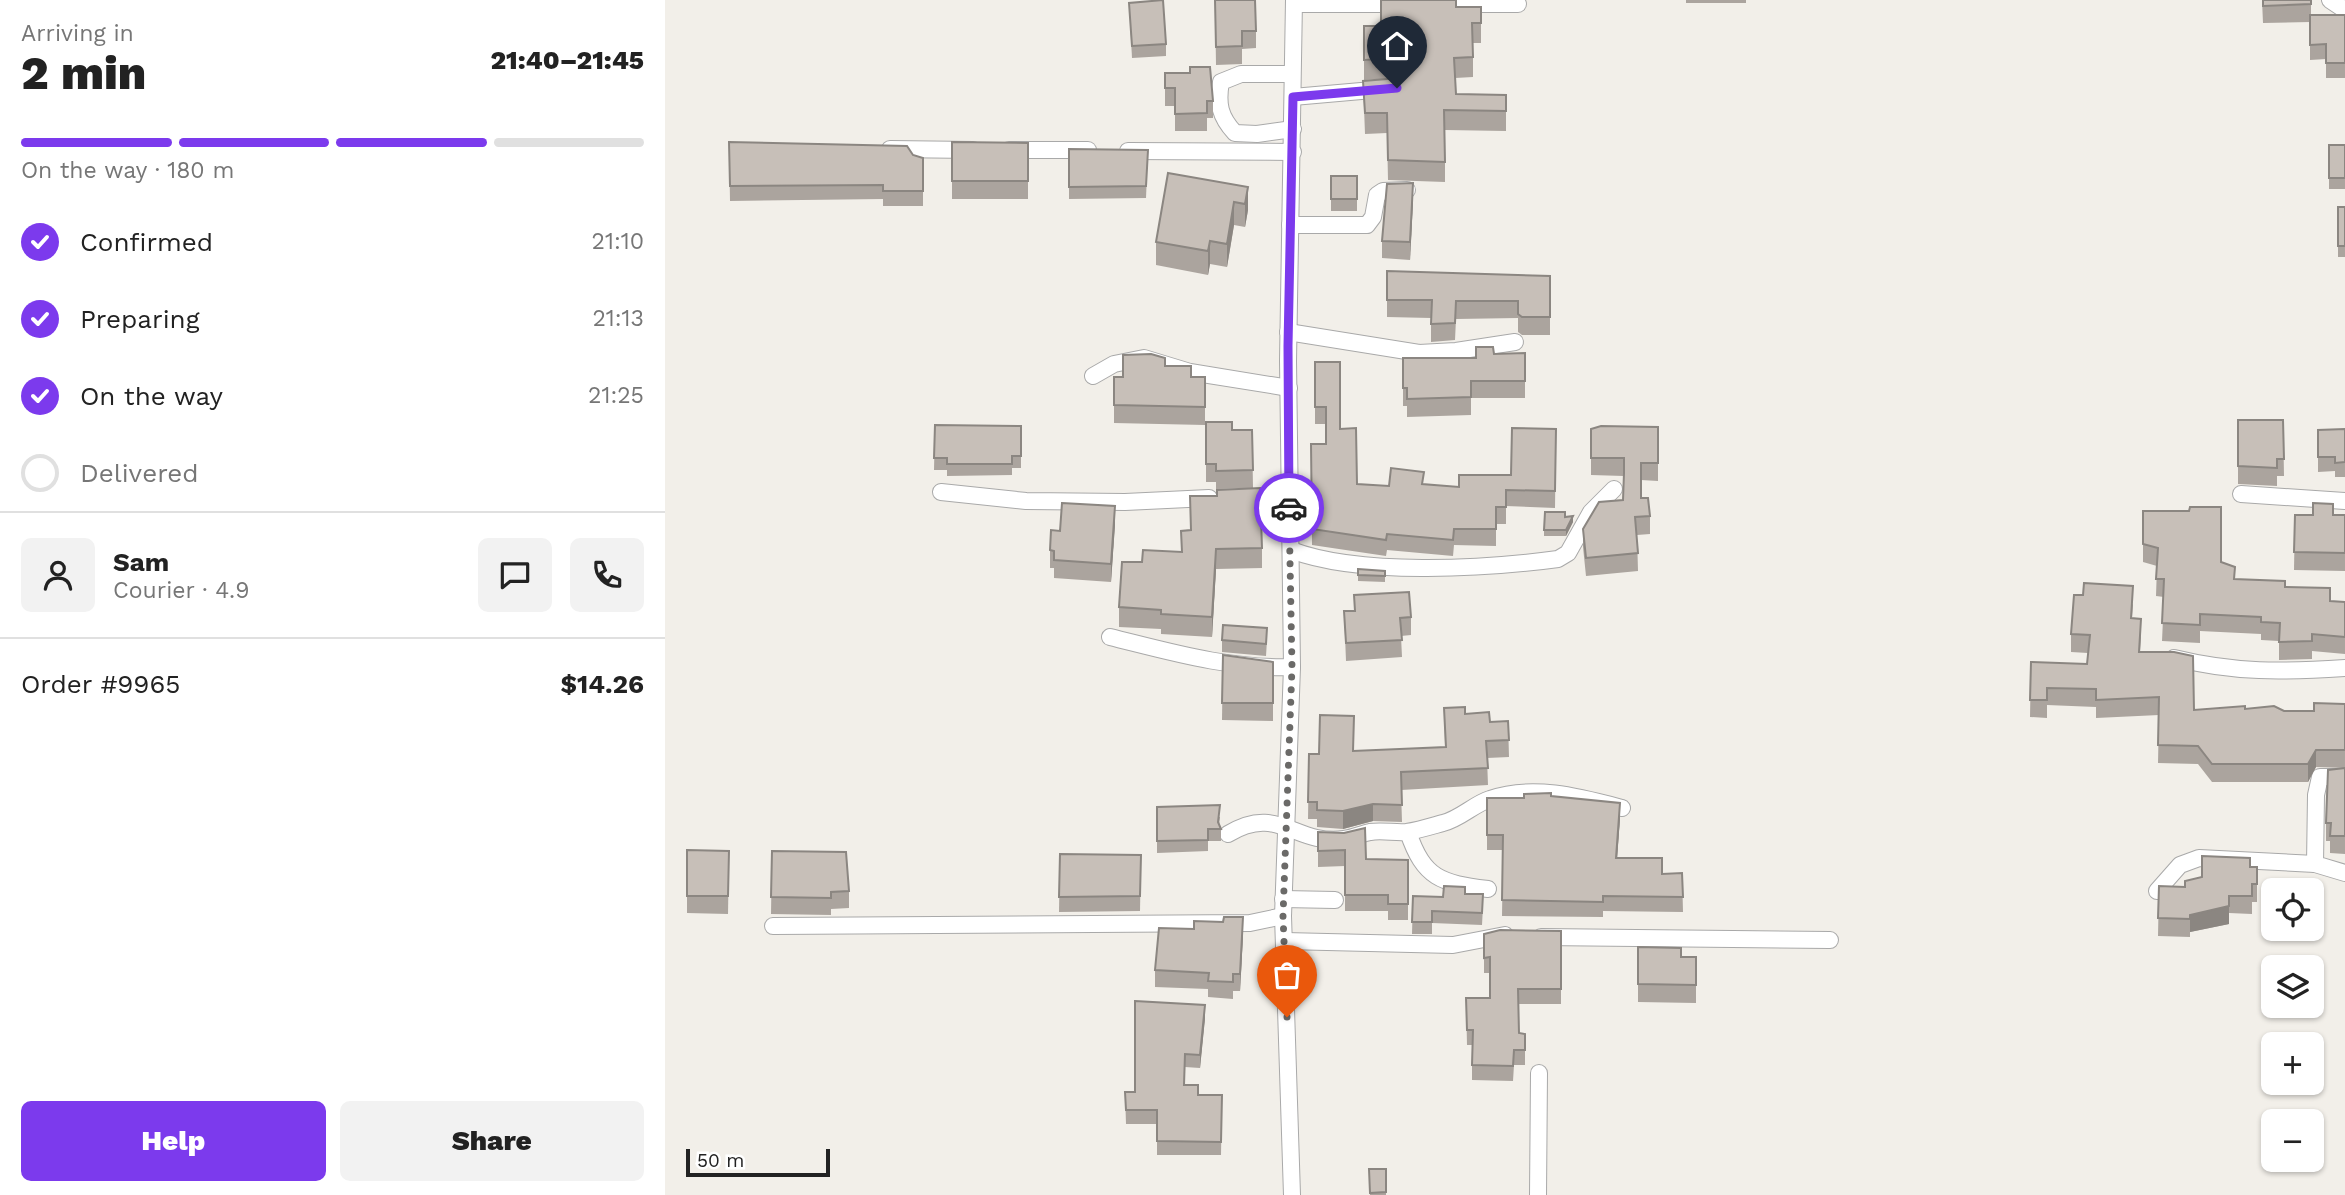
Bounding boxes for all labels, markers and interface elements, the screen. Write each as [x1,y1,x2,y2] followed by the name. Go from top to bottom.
[1367,16,1427,88] pin
[21,20,134,47] text: Arriving in
[1378,27,1416,65] icon: home
[490,45,644,75] text: 21:40–21:45
[21,46,146,100] text: 2 min
[21,157,234,184] text: On the way · 180 m
[21,223,59,261] icon: check
[80,227,213,257] text: Confirmed
[592,228,644,255] text: 21:10
[21,300,59,338] icon: check
[80,304,200,334] text: Preparing
[592,305,644,332] text: 21:13
[21,377,59,415] icon: check
[80,381,223,411] text: On the way
[588,382,644,409] text: 21:25
[80,458,199,488] text: Delivered
[1254,473,1324,543] courier
[1270,489,1308,527] icon: car
[21,538,95,612] button: person
[478,538,552,612] button: chat
[570,538,644,612] button: phone
[113,547,169,577] text: Sam
[113,577,249,604] text: Courier · 4.9
[21,669,180,699] text: Order #9965
[560,669,644,699] text: $14.26
[2261,878,2324,1172] map controls
[2261,878,2324,941] button: locate
[1257,945,1317,1017] pin
[2261,955,2324,1018] button: layers
[1268,956,1306,994] icon: bag
[2261,1032,2324,1095] button: +
[21,1101,326,1181] button: Help
[340,1101,644,1181] button: Share
[2261,1109,2324,1172] button: −
[686,1146,829,1178] scale bar
[697,1149,744,1172] text: 50 m

